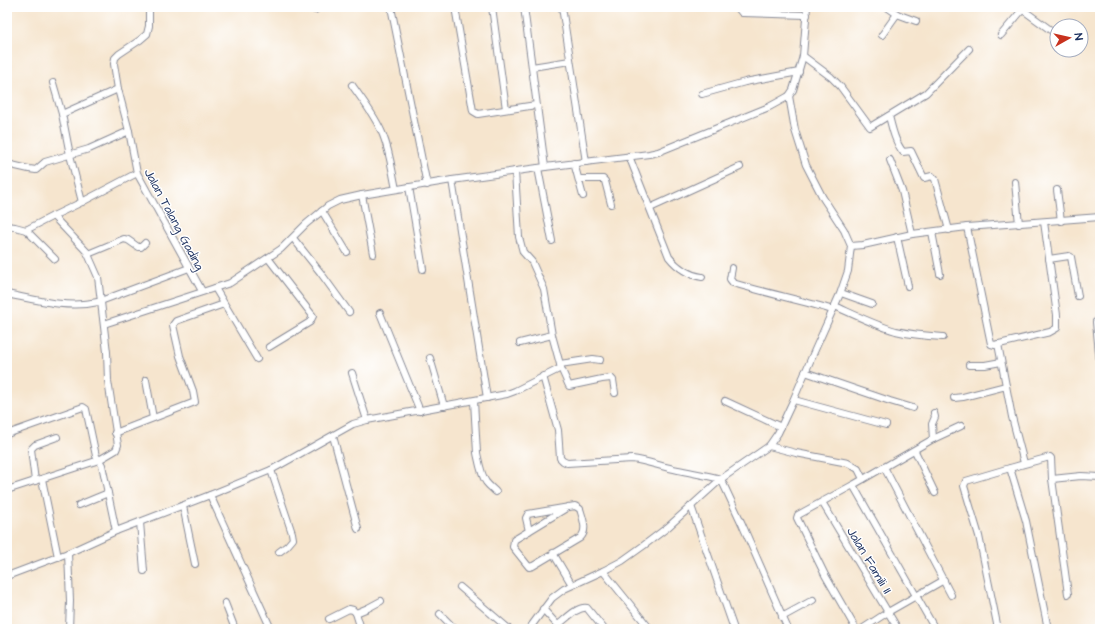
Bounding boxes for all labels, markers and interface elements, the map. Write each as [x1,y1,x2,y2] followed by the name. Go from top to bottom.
[1049,18,1089,58] north arrow
[1070,32,1086,41] text: N
[139,165,209,274] street label: Jalan Talang Gading
[842,524,896,597] street label: Jalan Famili II

